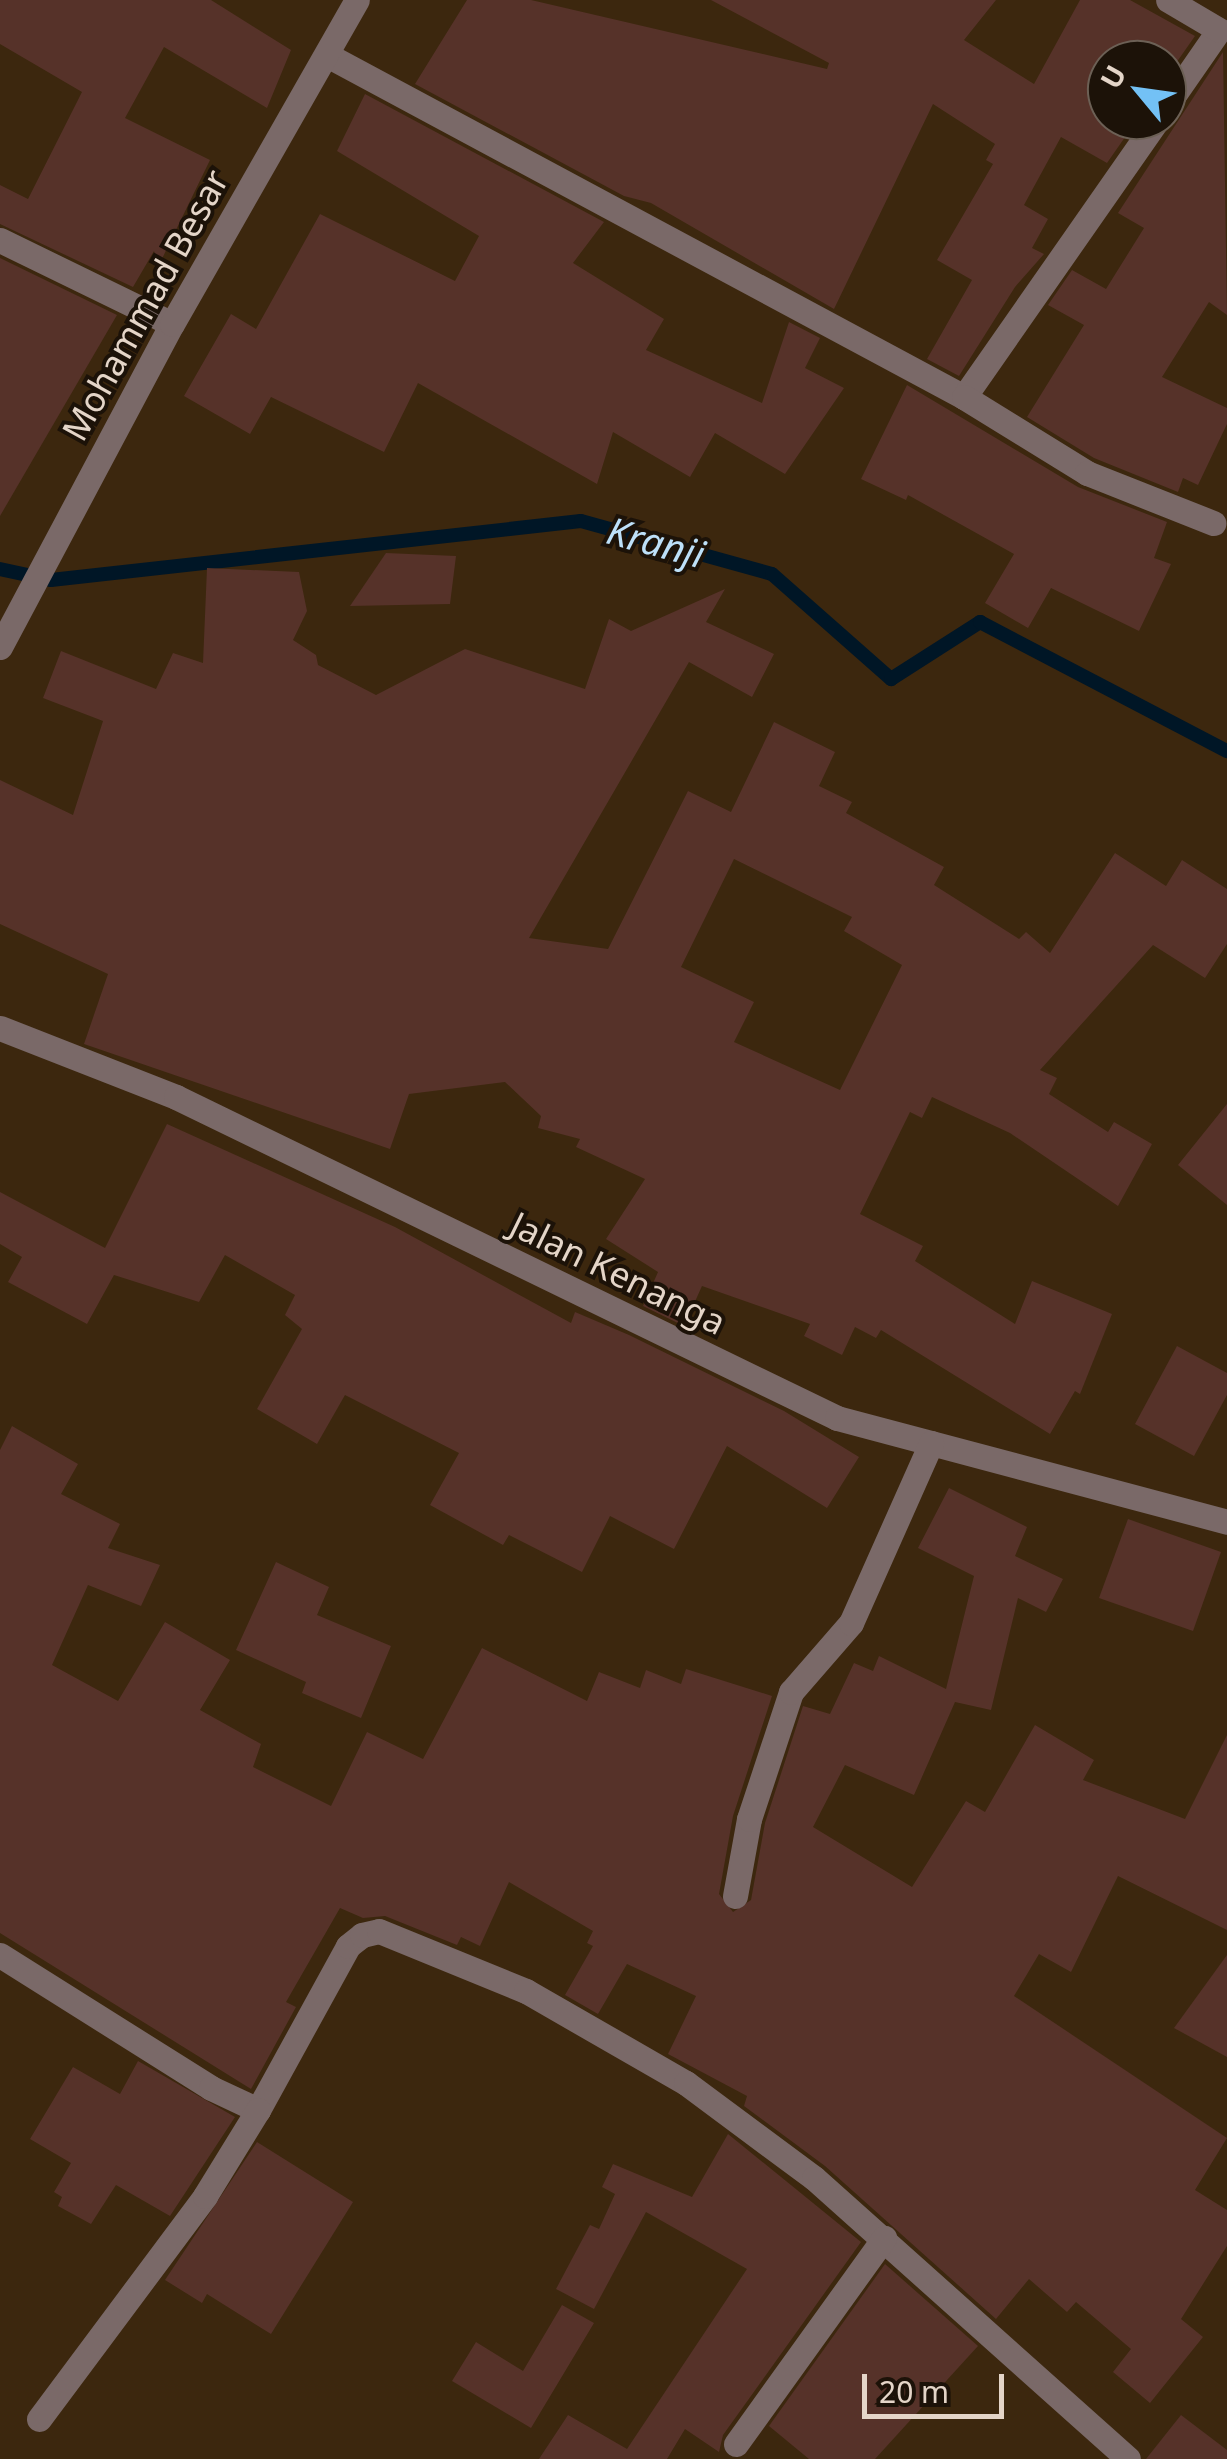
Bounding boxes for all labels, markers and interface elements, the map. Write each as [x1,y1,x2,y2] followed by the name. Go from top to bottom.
[1087,40,1187,140] north arrow
[1091,58,1134,95] text: U
[53,162,237,448] street label: Mohammad Besar
[602,507,710,577] water label: Kranji
[504,1203,732,1343] street label: Jalan Kenanga
[867,2354,1010,2416] scale bar
[879,2371,949,2412] text: 20 m

